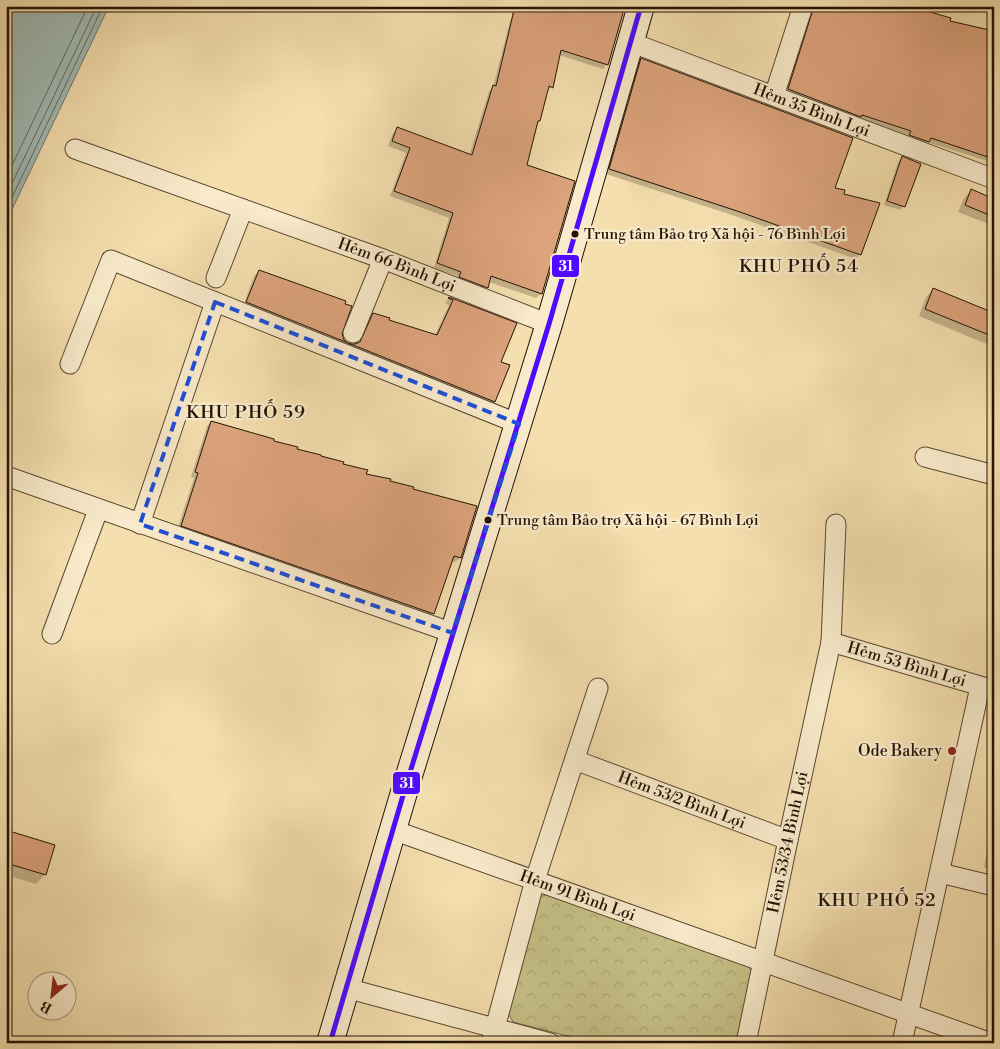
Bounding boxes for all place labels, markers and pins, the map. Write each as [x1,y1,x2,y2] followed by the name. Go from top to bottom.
[584,225,846,244] place label: Trung tâm Bảo trợ Xã hội - 76 Bình Lợi
[570,229,580,239] marker: Trung tâm Bảo trợ Xã hội - 76 Bình Lợi
[497,511,759,530] place label: Trung tâm Bảo trợ Xã hội - 67 Bình Lợi
[483,515,493,525] marker: Trung tâm Bảo trợ Xã hội - 67 Bình Lợi
[858,741,942,761] place label: Ode Bakery
[946,745,958,757] marker: Ode Bakery

